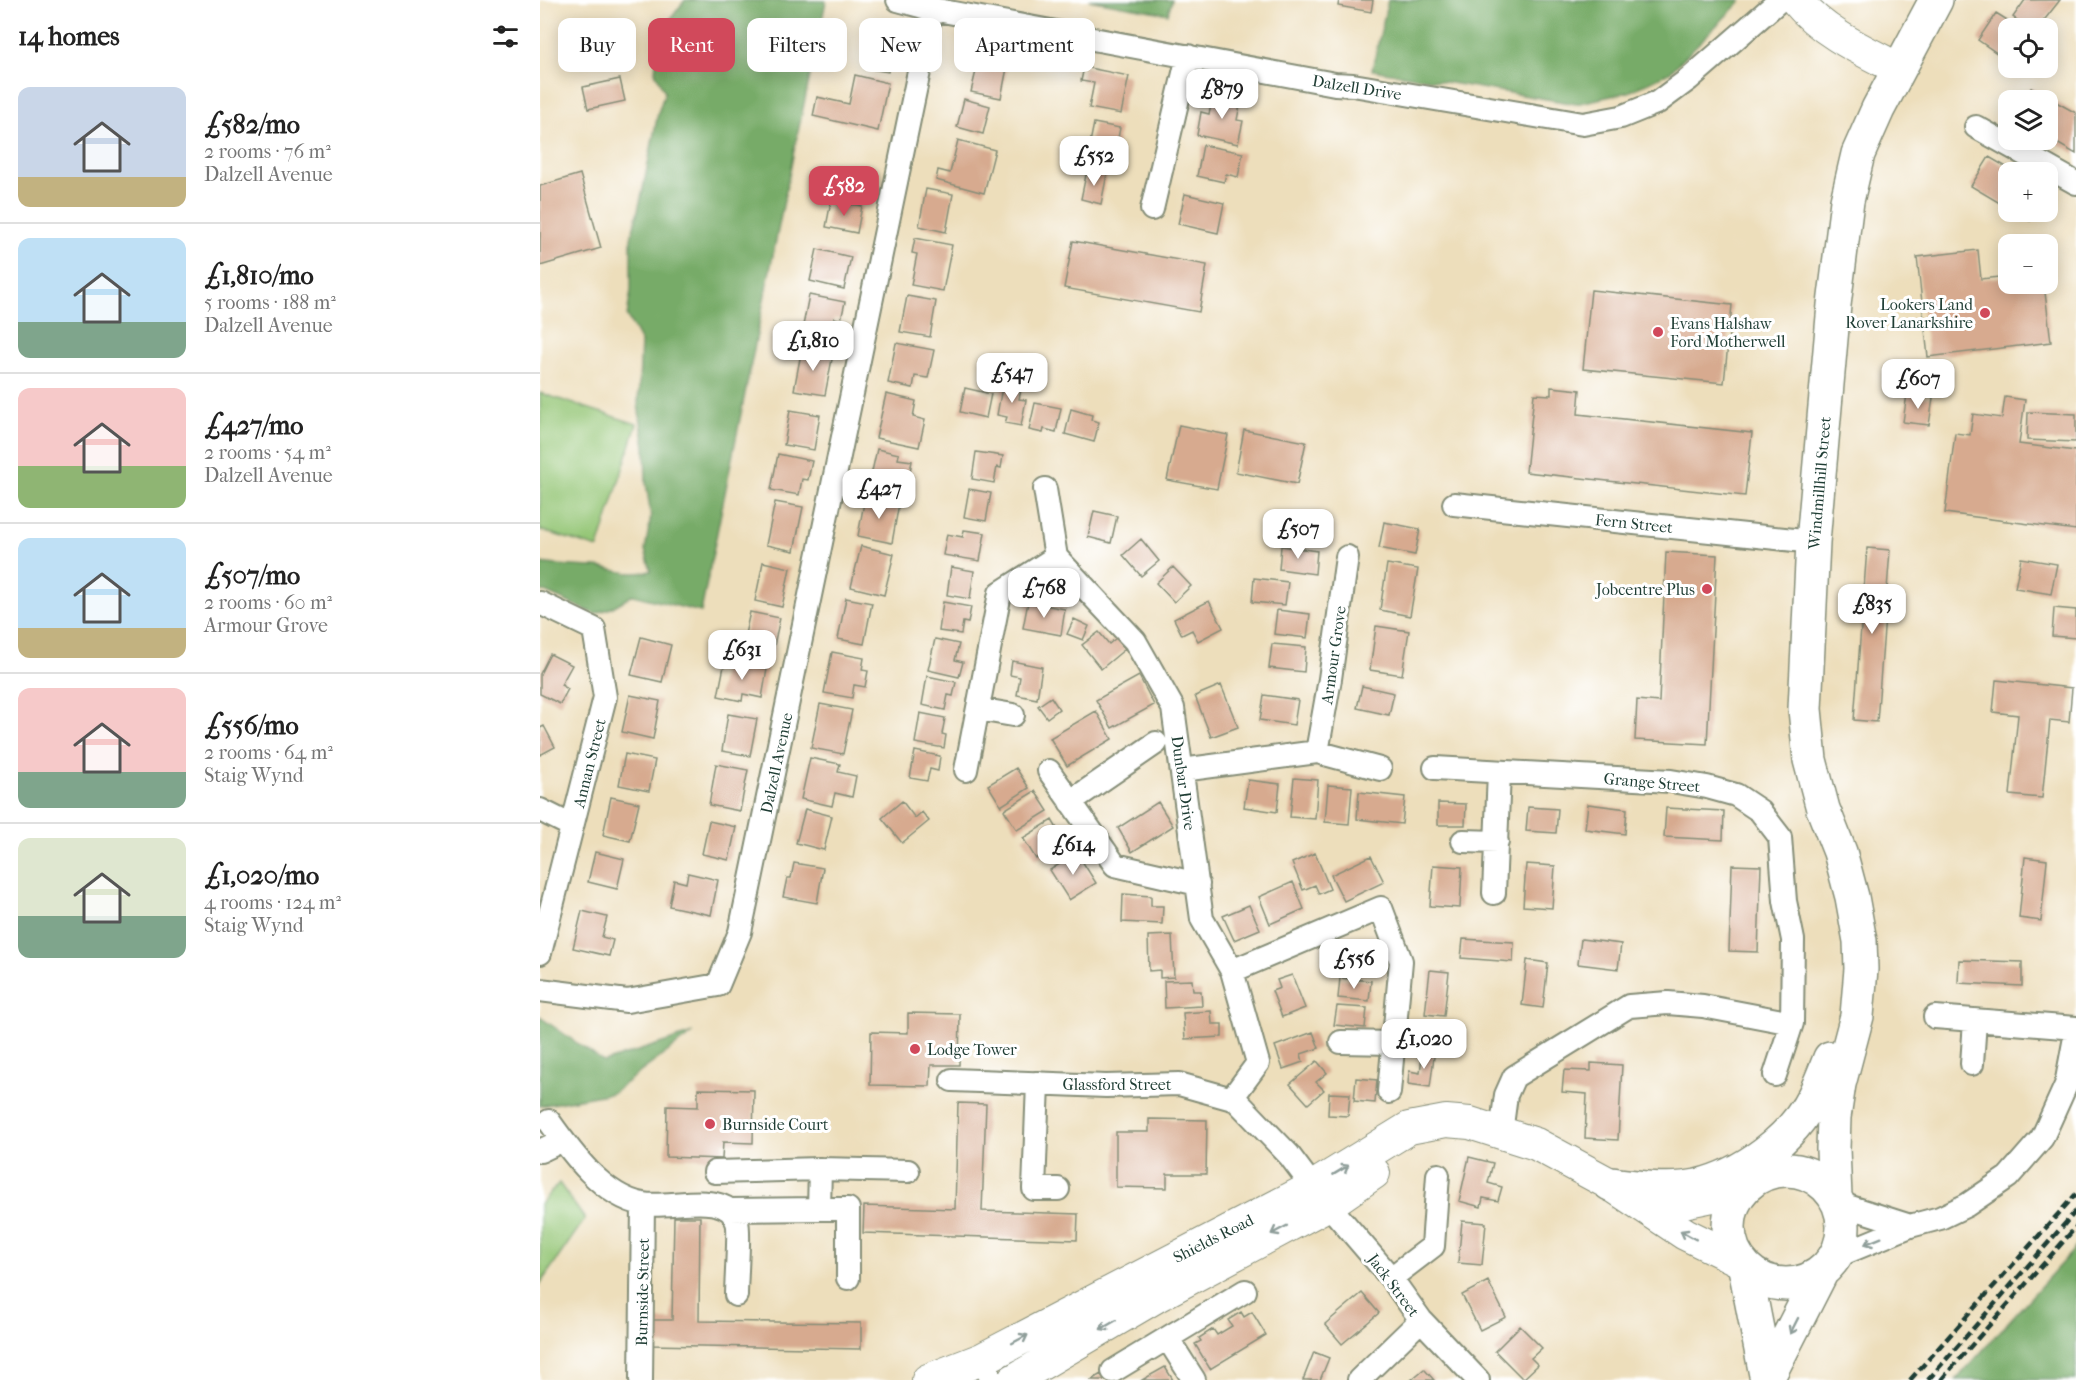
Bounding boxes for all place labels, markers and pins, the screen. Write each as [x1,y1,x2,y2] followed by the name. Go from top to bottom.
[1186,69,1258,120] pin: £879
[1058,136,1130,187] pin: £552
[808,166,880,217] pin: £582
[1845,295,1973,332] place label: Lookers Land Rover Lanarkshire
[1978,306,1992,320] marker: Lookers Land Rover Lanarkshire
[1670,314,1786,351] place label: Evans Halshaw Ford Motherwell
[764,321,862,372] pin: £1,810
[1651,325,1665,339] marker: Evans Halshaw Ford Motherwell
[976,353,1048,404] pin: £547
[1882,359,1954,410] pin: £607
[843,469,915,520] pin: £427
[1262,509,1334,560] pin: £507
[1008,568,1080,619] pin: £768
[1594,580,1695,599] place label: Jobcentre Plus
[1700,582,1714,596] marker: Jobcentre Plus
[1836,584,1908,635] pin: £835
[706,630,778,681] pin: £631
[1037,825,1109,876] pin: £614
[1318,939,1390,990] pin: £556
[1375,1019,1473,1070] pin: £1,020
[927,1040,1017,1059] place label: Lodge Tower
[908,1042,922,1056] marker: Lodge Tower
[722,1115,829,1134] place label: Burnside Court
[703,1117,717,1131] marker: Burnside Court

